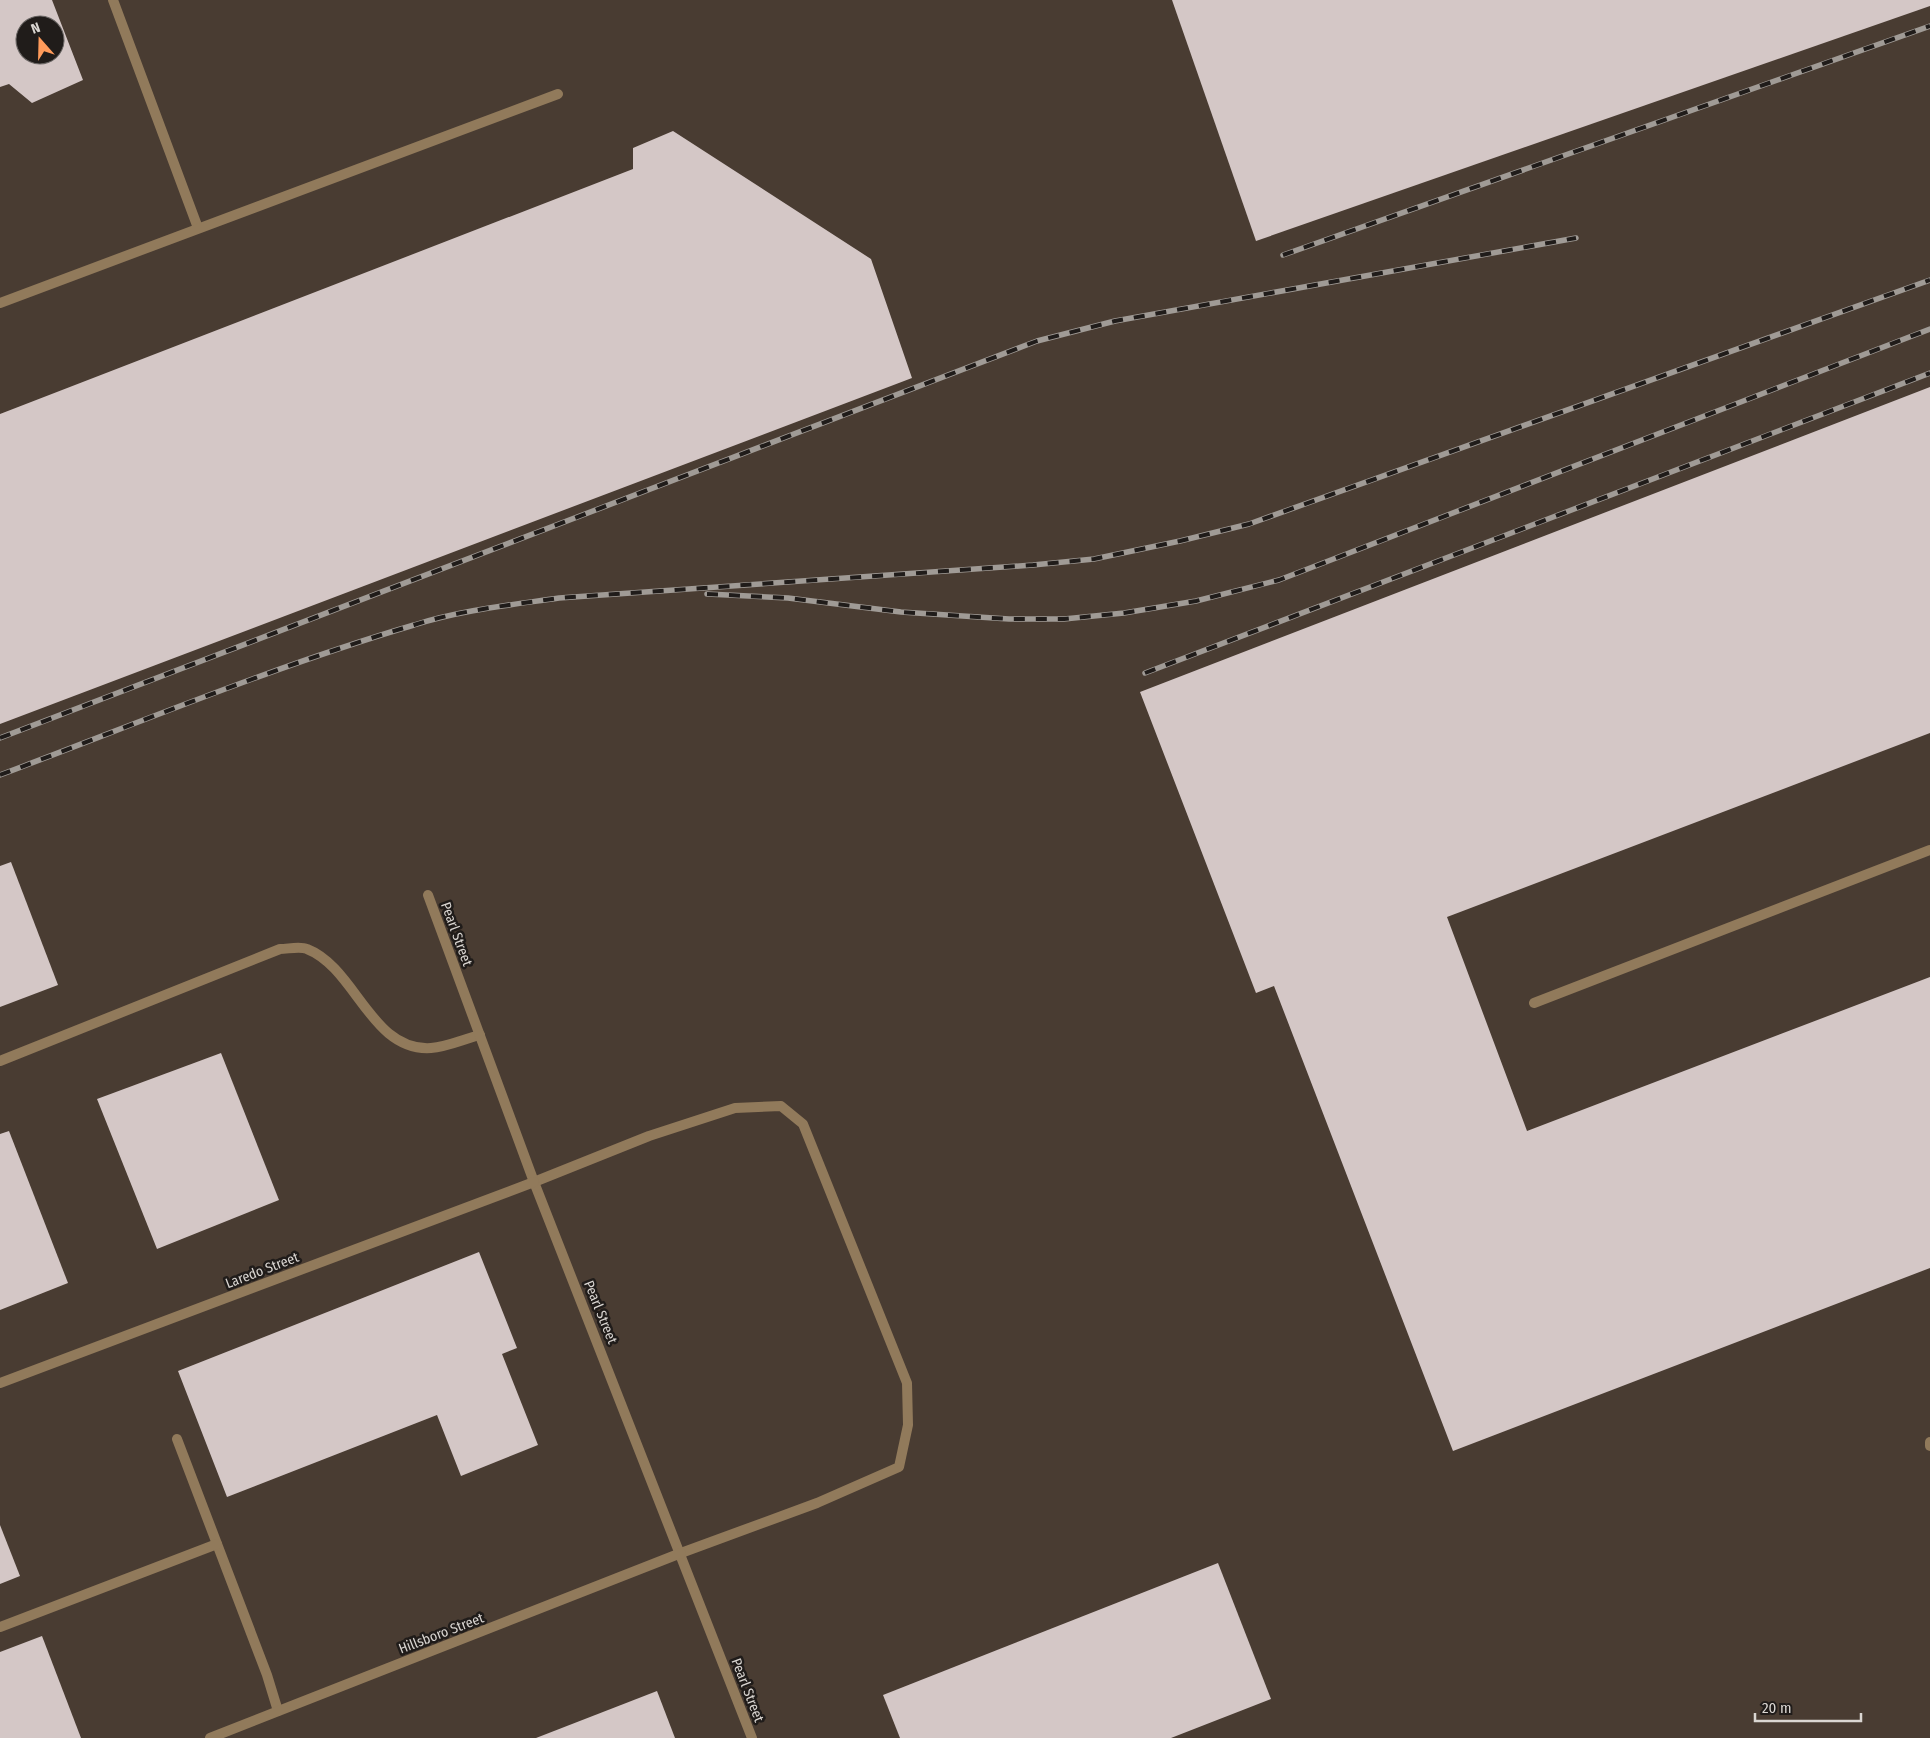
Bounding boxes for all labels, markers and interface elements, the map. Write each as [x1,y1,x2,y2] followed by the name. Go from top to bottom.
[15,15,65,65] north arrow
[29,19,43,38] text: N
[437,900,476,969] street label: Pearl Street
[223,1249,302,1292] street label: Laredo Street
[580,1278,621,1347] street label: Pearl Street
[396,1609,487,1657] street label: Hillsboro Street
[728,1656,768,1725] street label: Pearl Street
[1755,1690,1861,1722] scale bar
[1762,1699,1792,1717] text: 20 m

